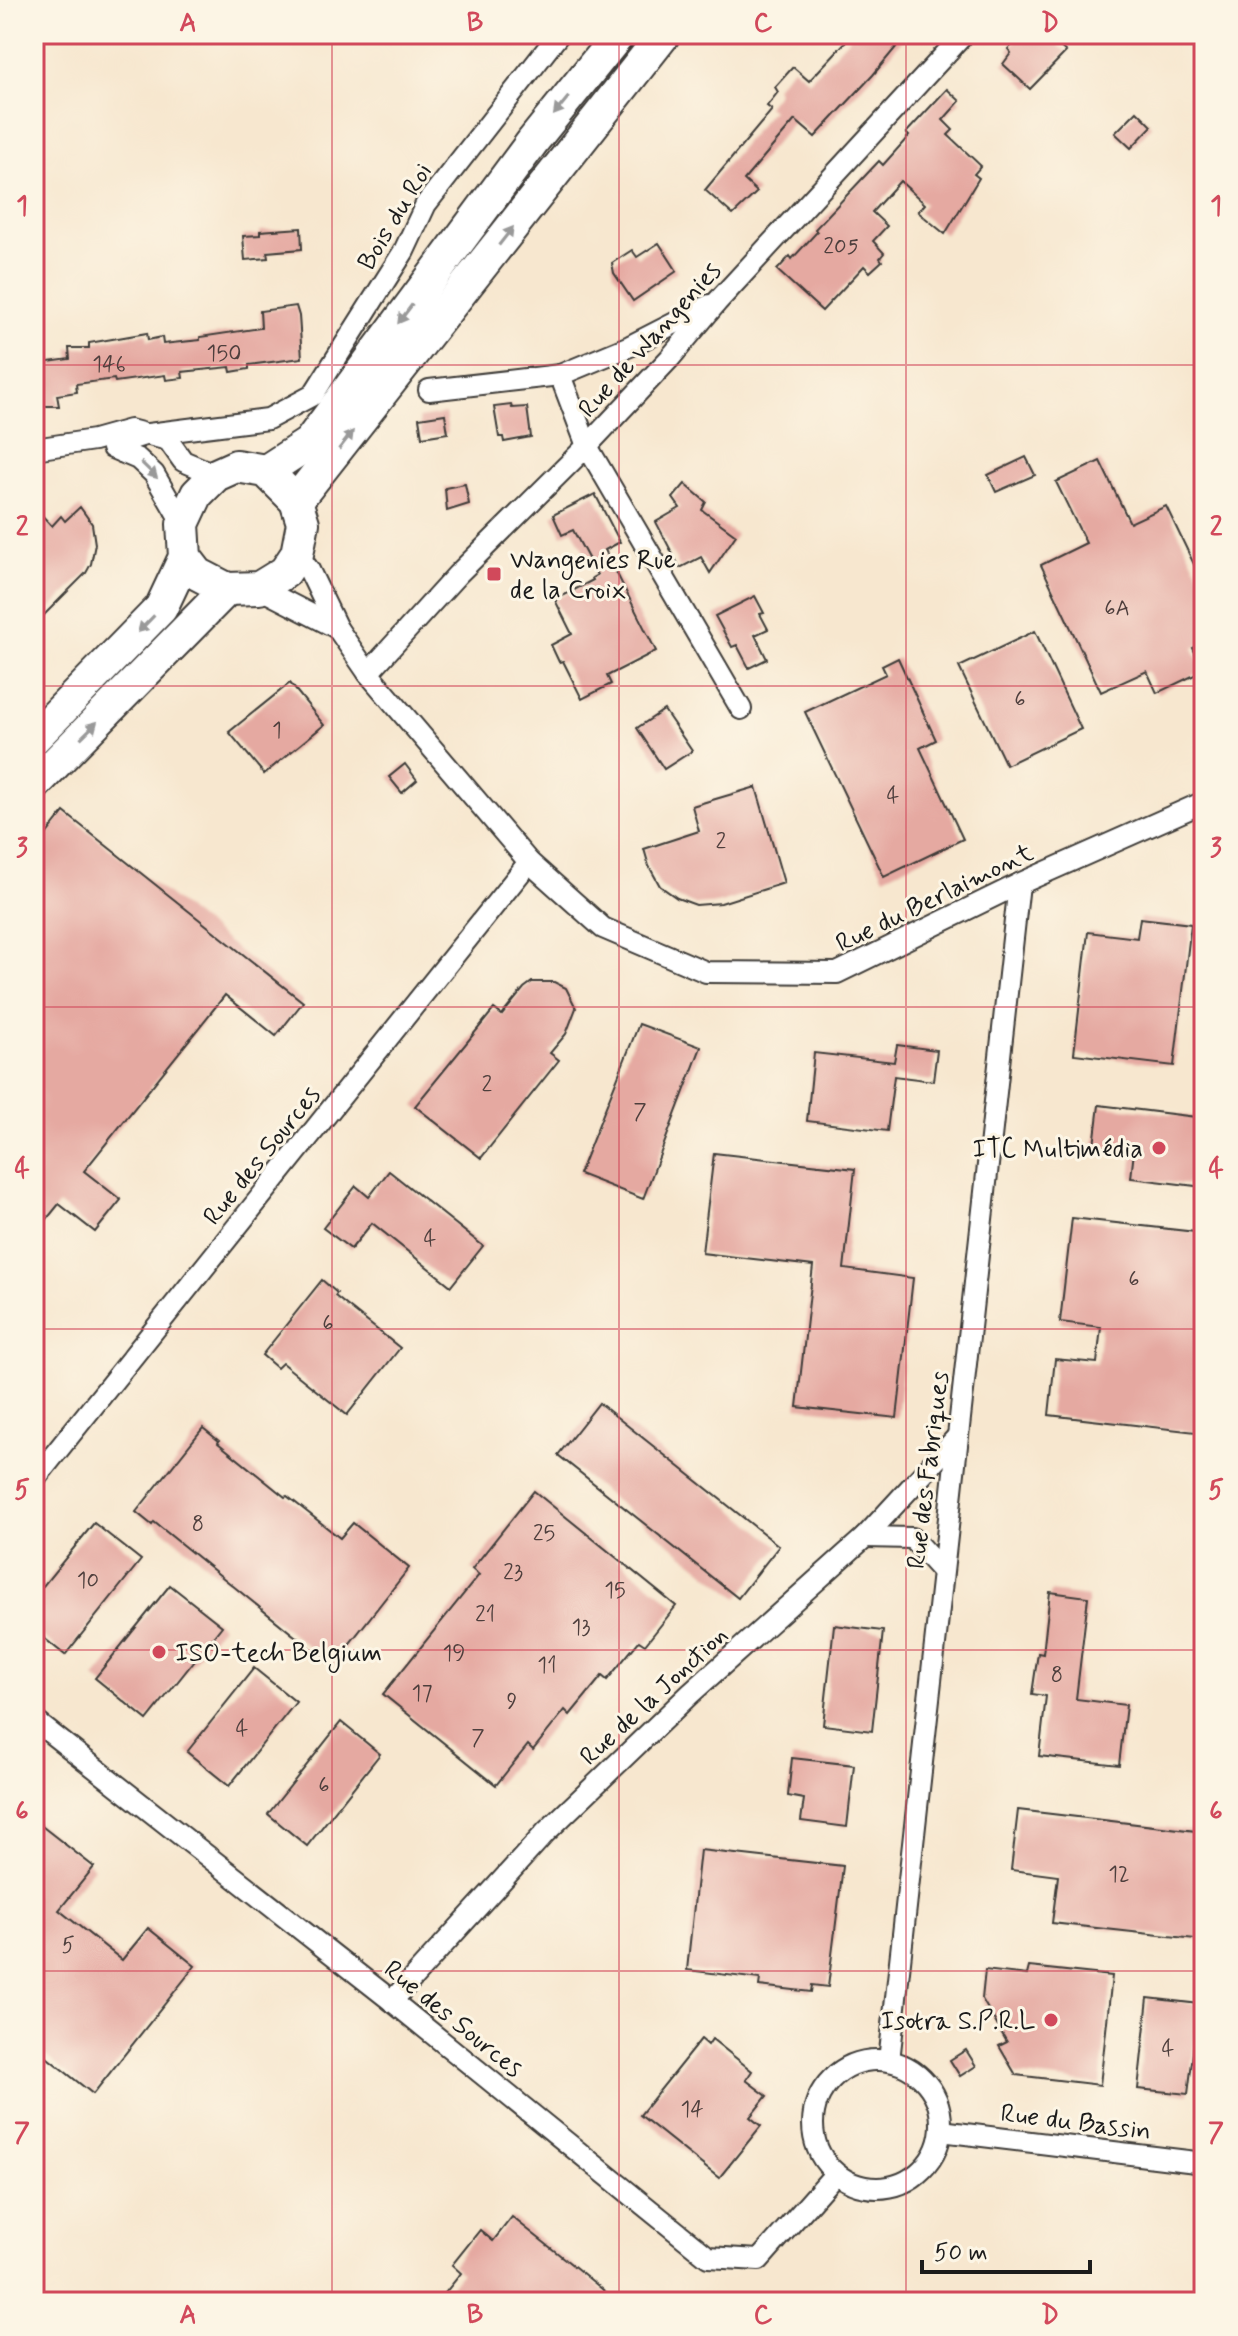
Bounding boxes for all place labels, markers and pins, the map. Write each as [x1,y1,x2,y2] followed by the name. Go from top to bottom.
[510,544,676,608] place label: Wangenies Rue de la Croix
[485,565,503,583] marker: Wangenies Rue de la Croix
[973,1133,1143,1167] place label: ITC Multimédia
[1150,1139,1168,1157] marker: ITC Multimédia
[175,1637,382,1673] place label: ISO-tech Belgium
[150,1643,168,1661] marker: ISO-tech Belgium
[881,2005,1035,2039] place label: Isotra S.P.R.L
[1042,2011,1060,2029] marker: Isotra S.P.R.L

